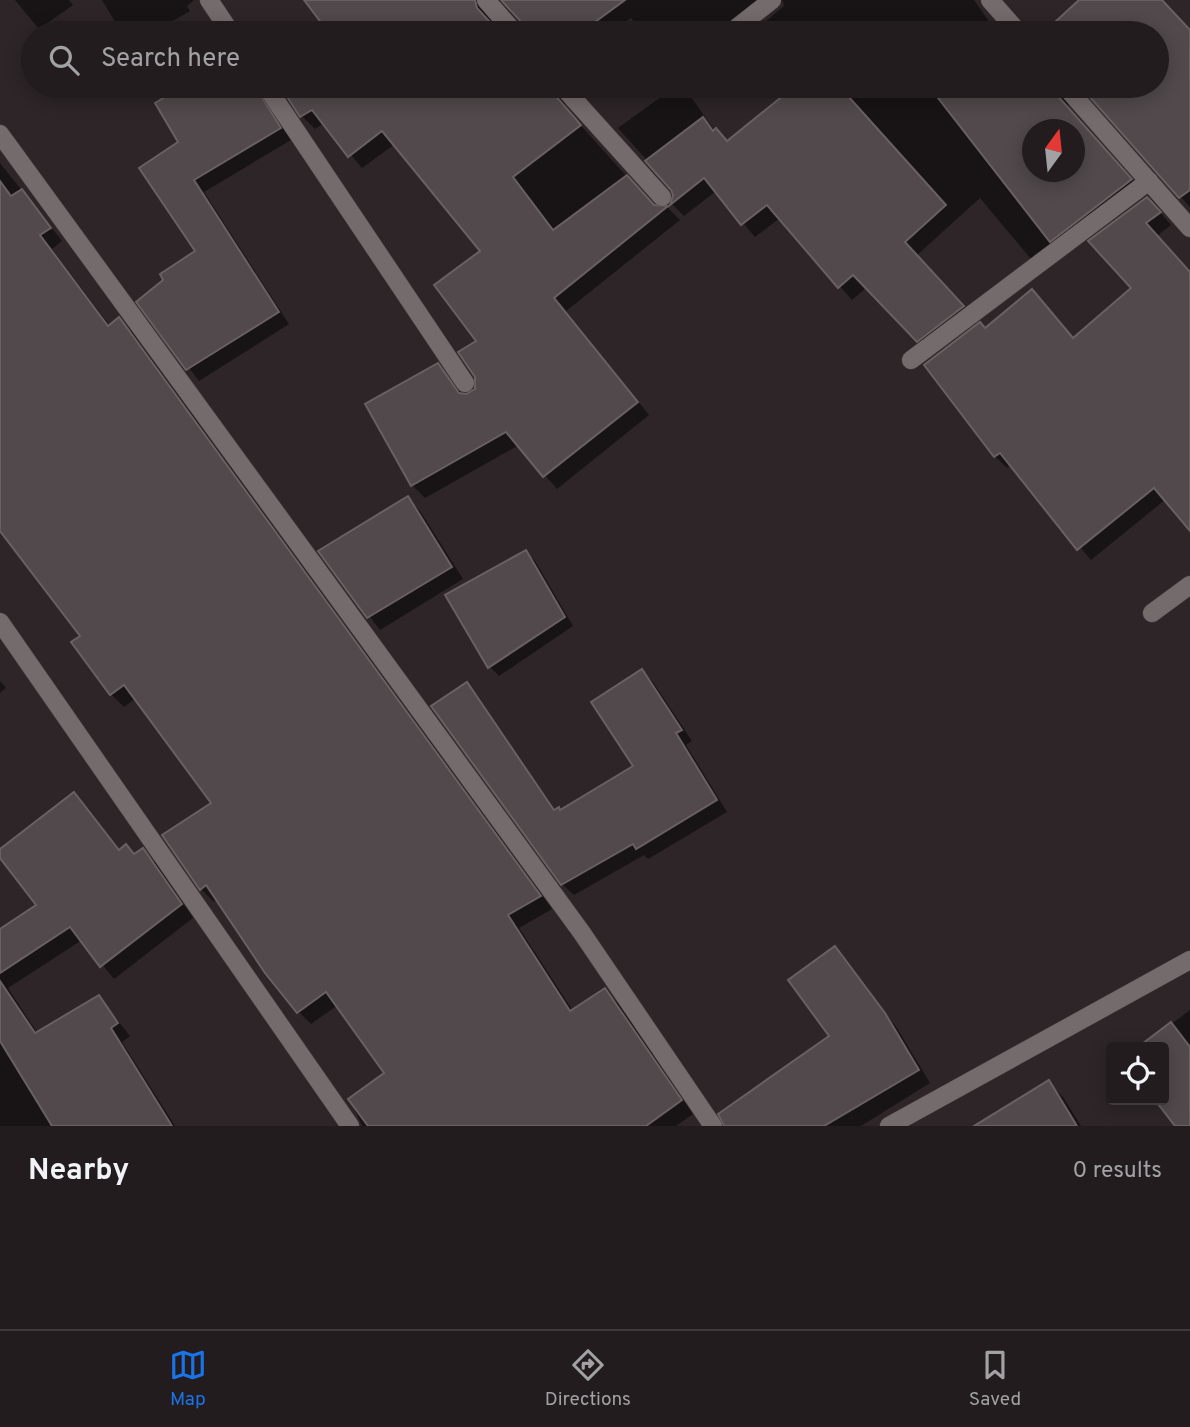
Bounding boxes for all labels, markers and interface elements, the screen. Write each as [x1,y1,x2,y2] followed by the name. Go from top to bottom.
[21,21,1169,98] search box
[45,41,83,79] icon: search
[101,43,240,76] text: Search here
[1022,119,1085,182] north arrow
[1106,1042,1169,1105] map controls
[1106,1042,1169,1105] button: locate
[28,1153,129,1190] text: Nearby
[1073,1157,1162,1186] text: 0 results
[169,1346,207,1412] tab: Map
[545,1346,631,1412] tab: Directions
[969,1346,1021,1412] tab: Saved

